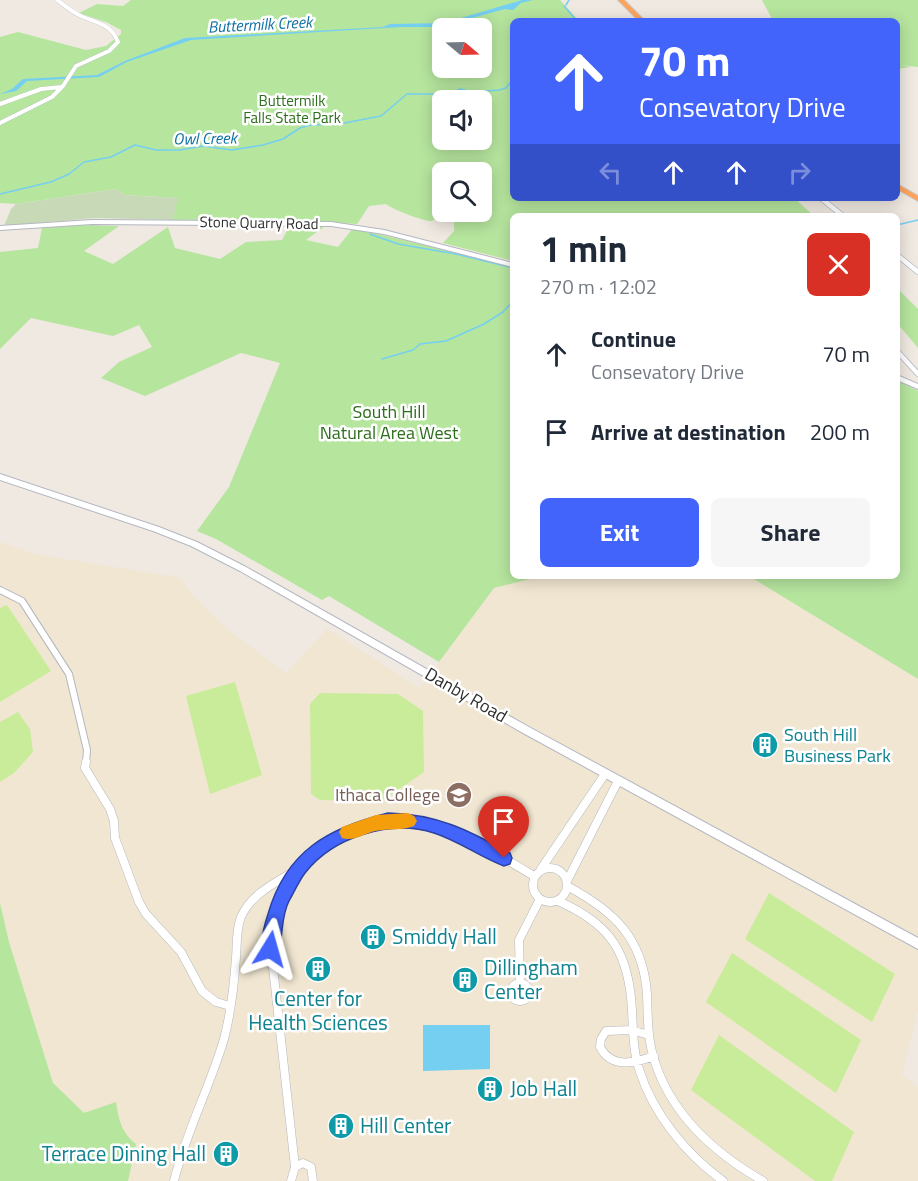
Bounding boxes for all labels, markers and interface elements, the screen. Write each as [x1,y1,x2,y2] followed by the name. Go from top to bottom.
[207,9,315,39] water label: Buttermilk Creek
[432,18,492,78] north arrow
[432,18,492,222] map controls
[639,28,731,92] text: 70 m
[540,42,618,120] icon: ahead
[639,86,846,127] text: Consevatory Drive
[243,89,341,129] park label: Buttermilk Falls State Park
[432,90,492,150] button: sound
[173,125,239,151] water label: Owl Creek
[594,156,627,189] icon: left
[657,156,690,189] icon: ahead
[720,156,753,189] icon: ahead
[783,156,816,189] icon: right
[432,162,492,222] button: search
[199,210,319,235] street label: Stone Quarry Road
[540,221,627,276] text: 1 min
[807,233,870,296] button: close
[540,271,657,302] text: 270 m · 12:02
[591,322,676,356] text: Continue
[822,337,870,371] text: 70 m
[540,338,573,371] icon: ahead
[591,356,744,387] text: Consevatory Drive
[320,398,459,446] park label: South Hill Natural Area West
[591,415,786,449] text: Arrive at destination
[810,415,870,449] text: 200 m
[540,416,573,449] icon: arrive
[540,498,699,567] button: Exit
[711,498,870,567] button: Share
[420,660,513,729] street label: Danby Road
[784,721,891,769] place label: South Hill Business Park
[750,730,780,760] building icon: South Hill Business Park
[444,780,474,810] school or university icon: Ithaca College
[335,781,440,808] place label: Ithaca College
[478,796,529,858] pin
[487,805,520,838] icon: arrive
[238,917,302,981] position arrow
[392,920,497,952] place label: Smiddy Hall
[358,922,388,952] building icon: Smiddy Hall
[484,951,578,1007] place label: Dillingham Center
[303,954,333,984] building icon: Center for Health Sciences
[450,965,480,995] building icon: Dillingham Center
[248,982,388,1038] place label: Center for Health Sciences
[510,1072,577,1104] place label: Job Hall
[475,1074,505,1104] building icon: Job Hall
[360,1109,451,1141] place label: Hill Center
[326,1111,356,1141] building icon: Hill Center
[42,1137,206,1169] place label: Terrace Dining Hall
[211,1139,241,1169] building icon: Terrace Dining Hall

